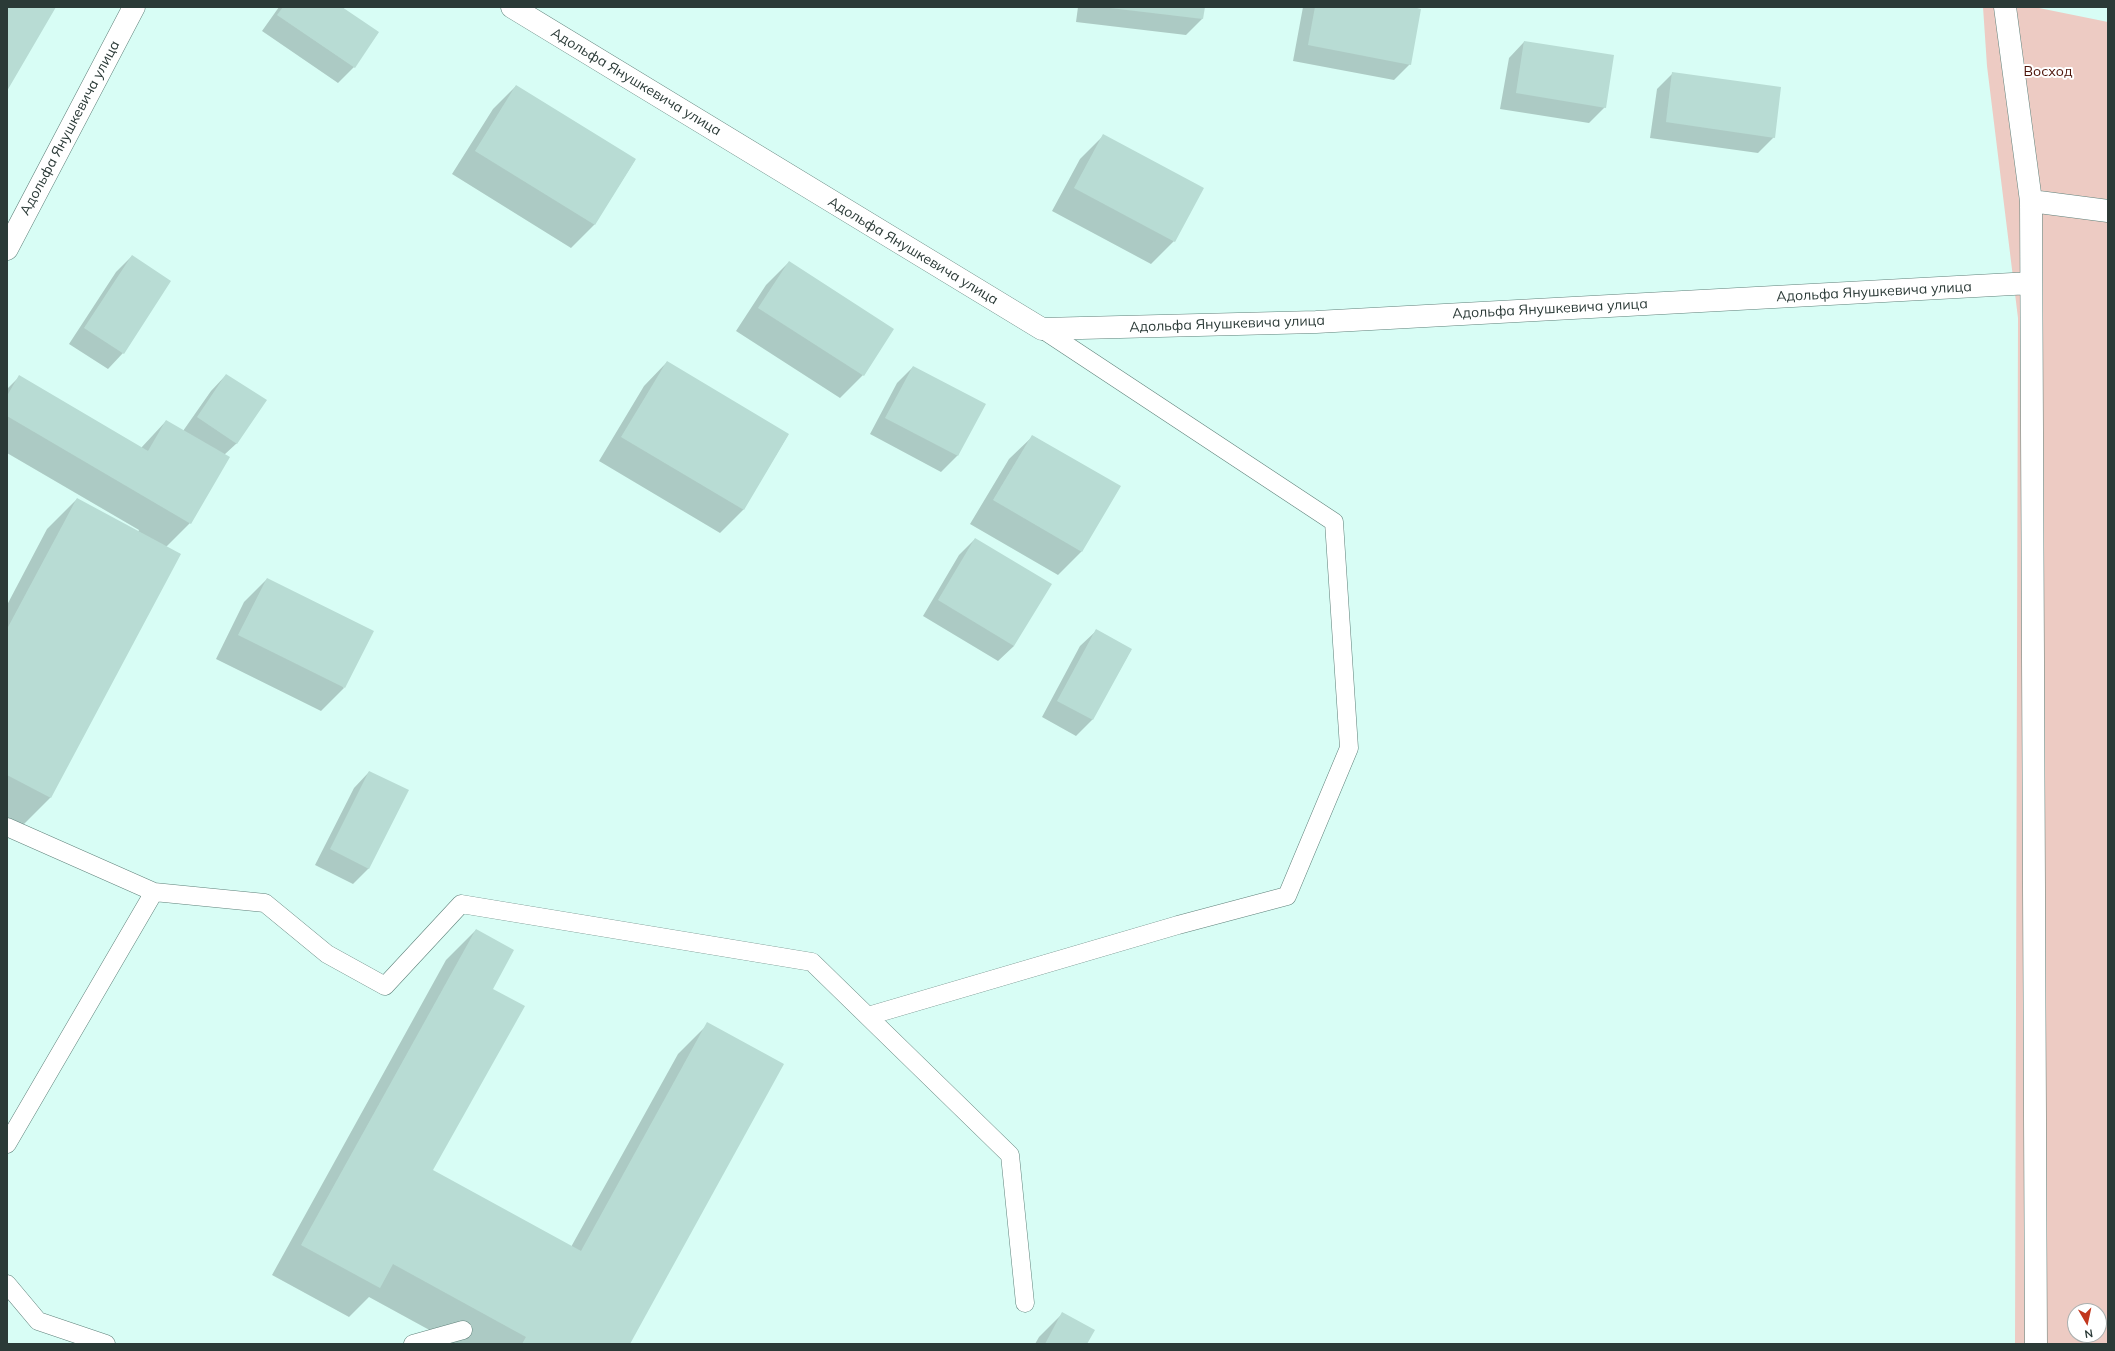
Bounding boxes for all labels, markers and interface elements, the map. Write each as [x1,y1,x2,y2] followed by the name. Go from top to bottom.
[548,24,724,140] street label: Адольфа Янушкевича улица
[17,38,123,218] street label: Адольфа Янушкевича улица
[2024,64,2072,80] park label: Восход
[825,193,1001,309] street label: Адольфа Янушкевича улица
[1776,278,1972,306] street label: Адольфа Янушкевича улица
[1452,295,1648,323] street label: Адольфа Янушкевича улица
[1129,312,1325,336] street label: Адольфа Янушкевича улица
[2067,1303,2107,1343] north arrow
[2084,1326,2094,1341] text: N

